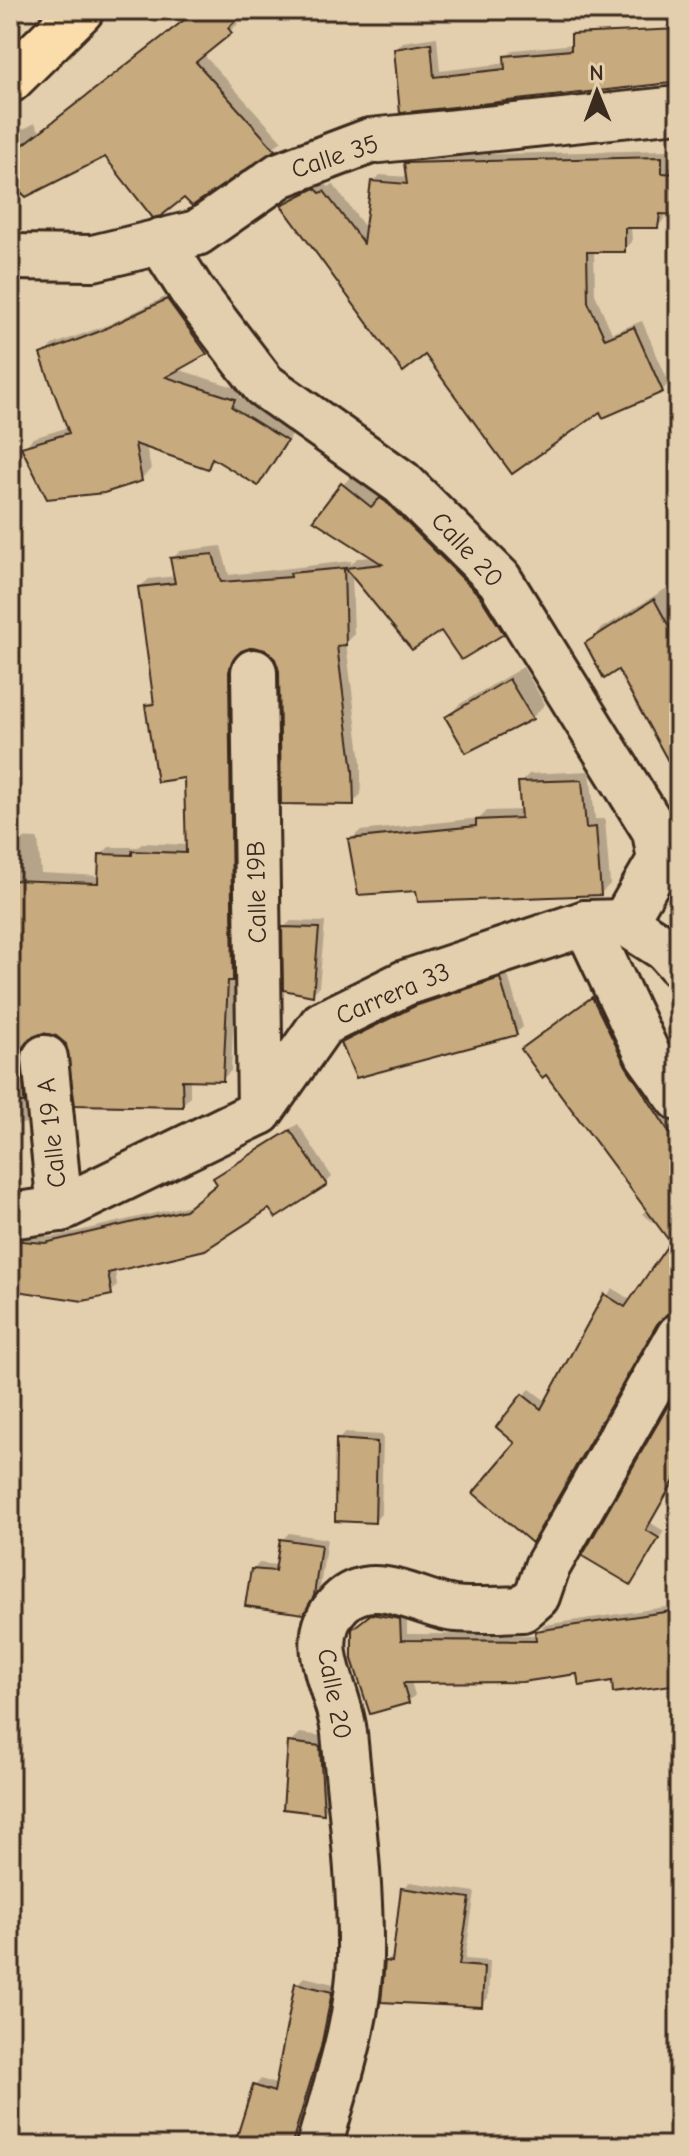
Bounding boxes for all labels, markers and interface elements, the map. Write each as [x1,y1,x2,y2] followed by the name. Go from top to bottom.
[557,52,637,132] north arrow
[589,60,604,86] text: N
[288,129,382,185] street label: Calle 35
[425,506,509,594] street label: Calle 20
[241,840,273,944] street label: Calle 19B
[332,957,454,1031] street label: Carrera 33
[31,1077,73,1189] street label: Calle 19 A
[311,1646,357,1742] street label: Calle 20

